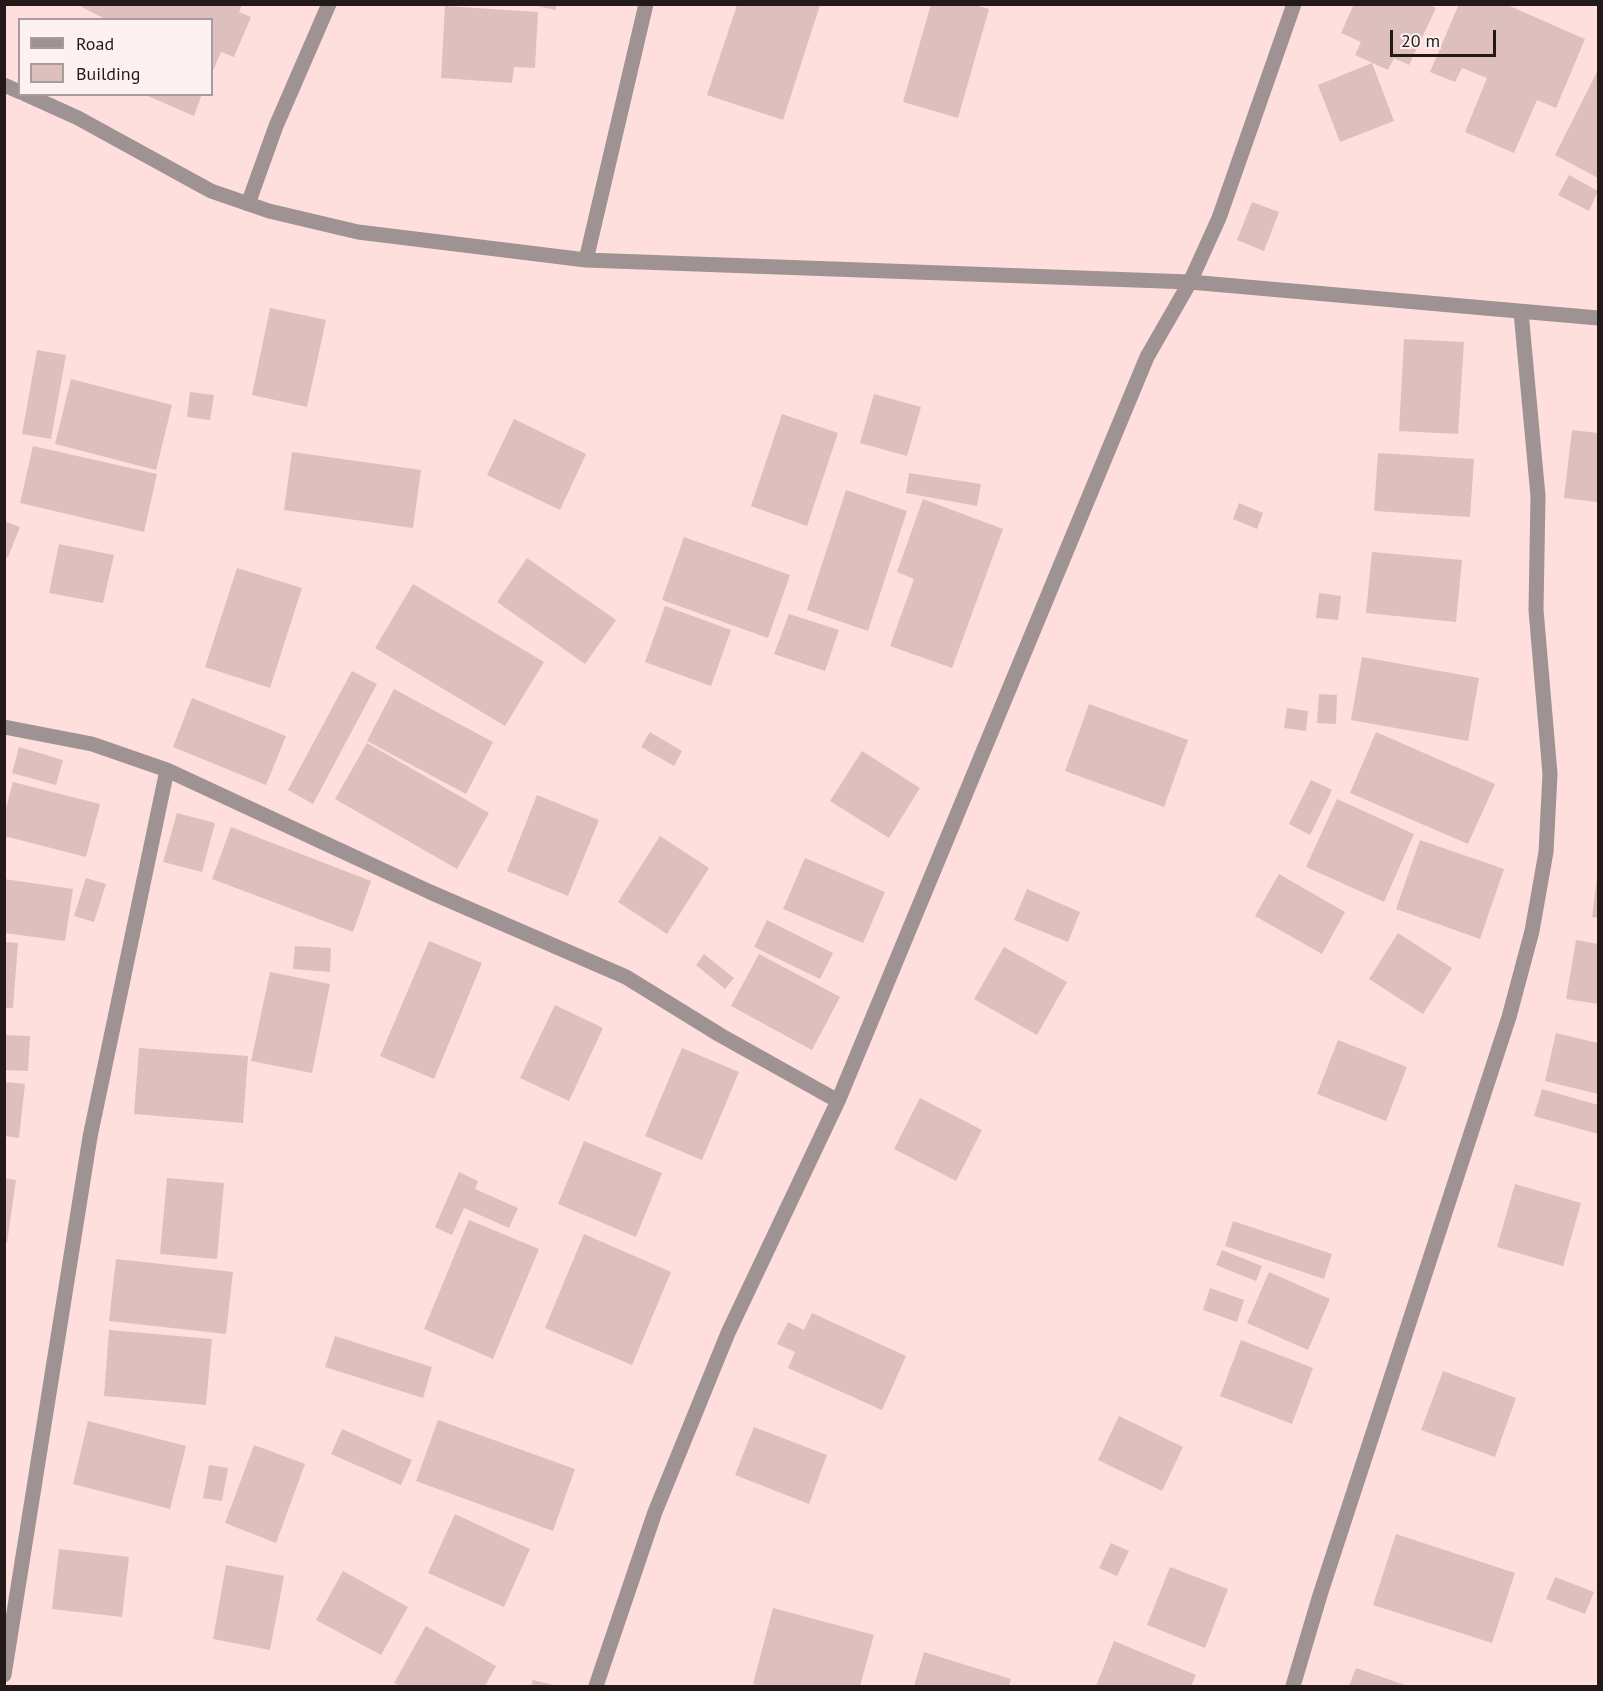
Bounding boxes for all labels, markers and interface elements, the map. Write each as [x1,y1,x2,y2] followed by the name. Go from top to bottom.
[18,18,213,96] legend
[1393,18,1500,56] scale bar
[1401,29,1440,52] text: 20 m
[76,32,114,55] text: Road
[76,62,140,85] text: Building

